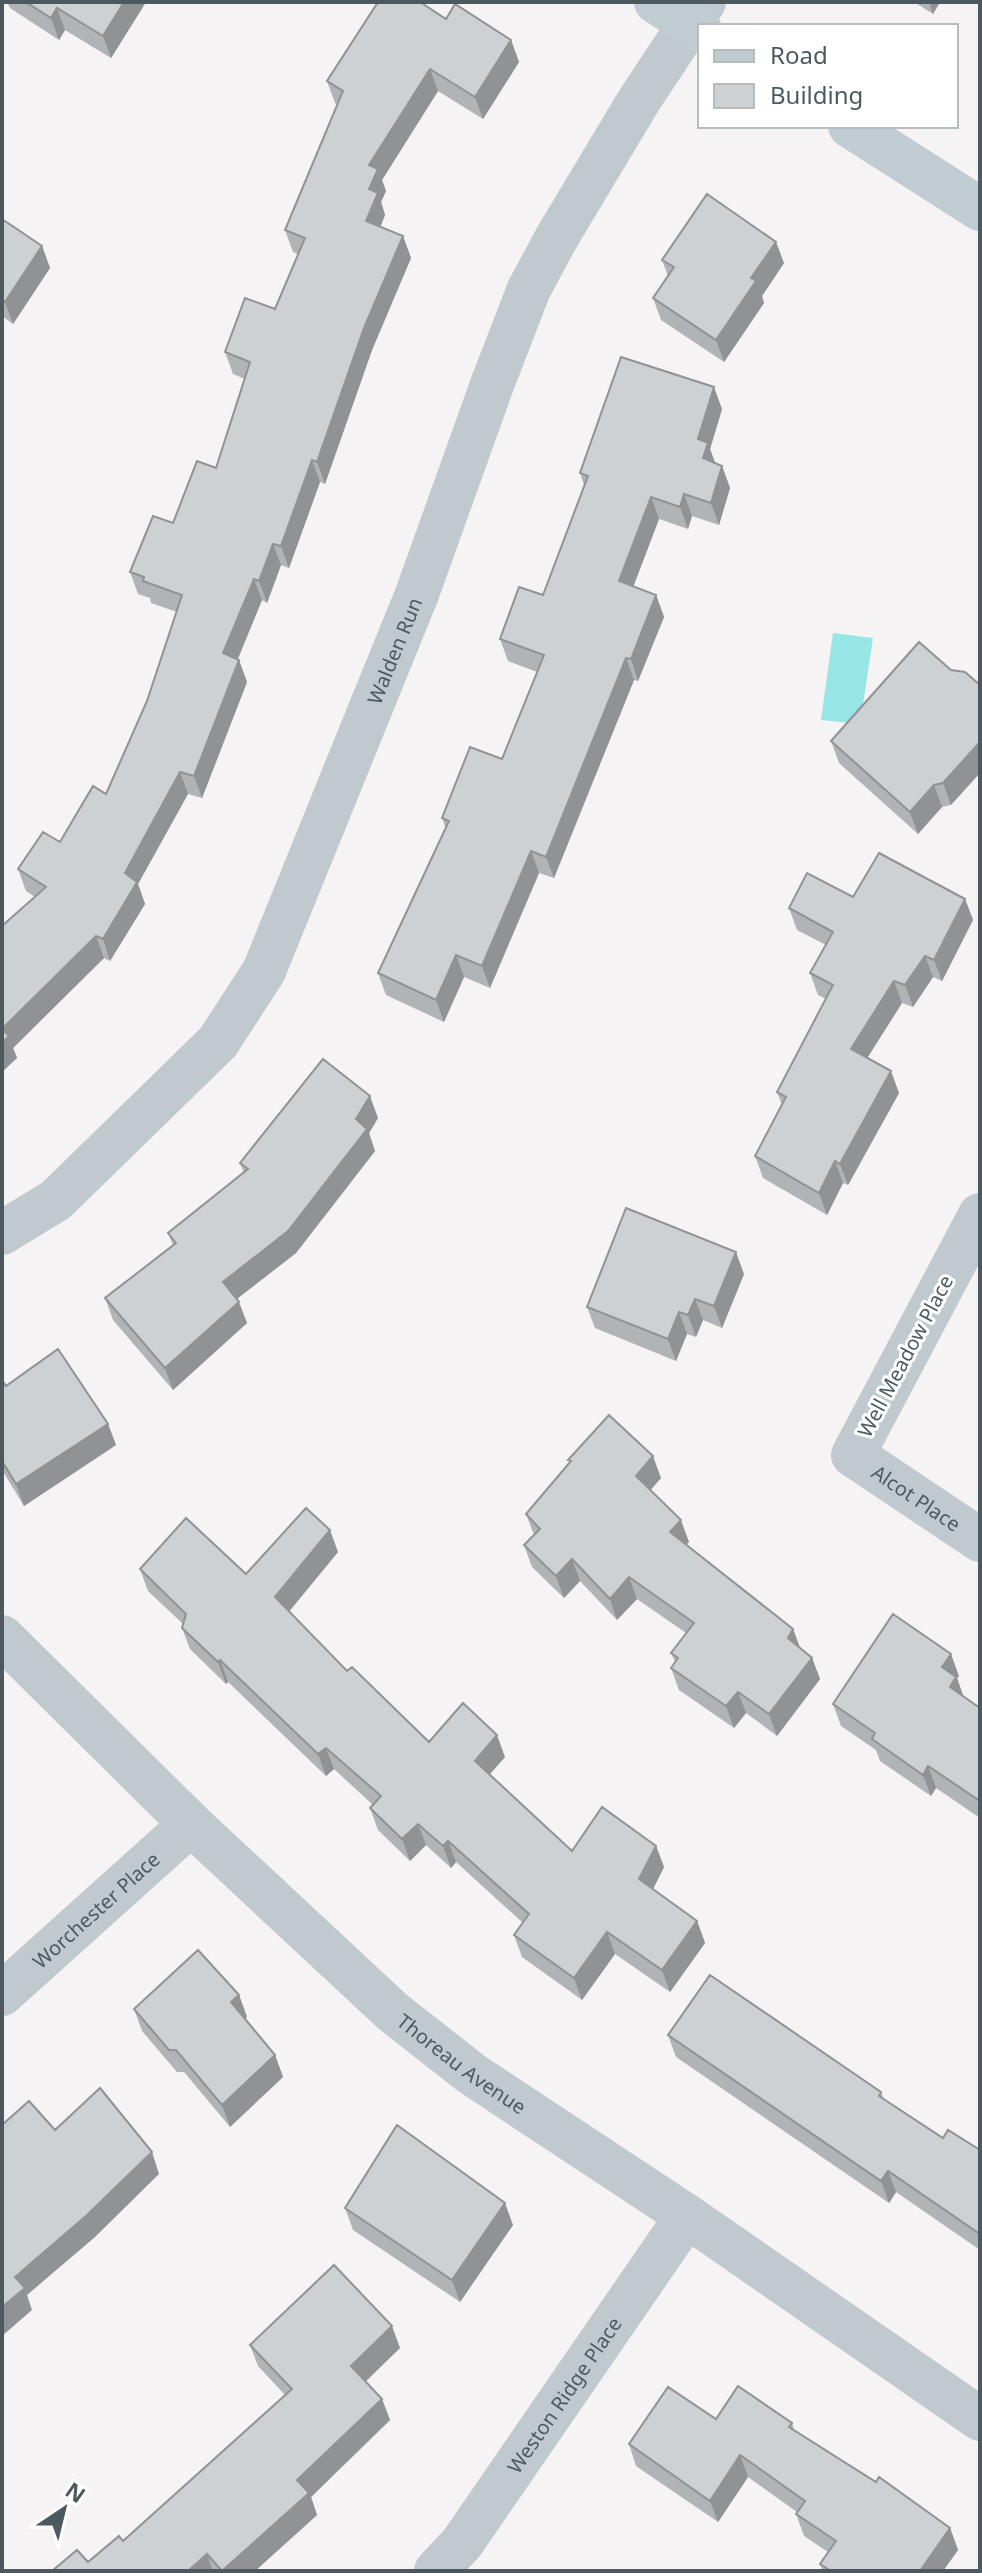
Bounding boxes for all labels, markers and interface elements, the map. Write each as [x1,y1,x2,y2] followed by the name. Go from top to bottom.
[698,24,958,128] legend
[770,38,828,71] text: Road
[770,78,863,111] text: Building
[360,593,428,708] street label: Walden Run
[851,1270,959,1442] street label: Well Meadow Place
[867,1458,966,1537] street label: Alcot Place
[26,1845,165,1974] street label: Worchester Place
[392,2007,532,2120] street label: Thoreau Avenue
[501,2311,627,2478] street label: Weston Ridge Place
[24,2469,104,2549] north arrow
[60,2474,92,2509] text: N

